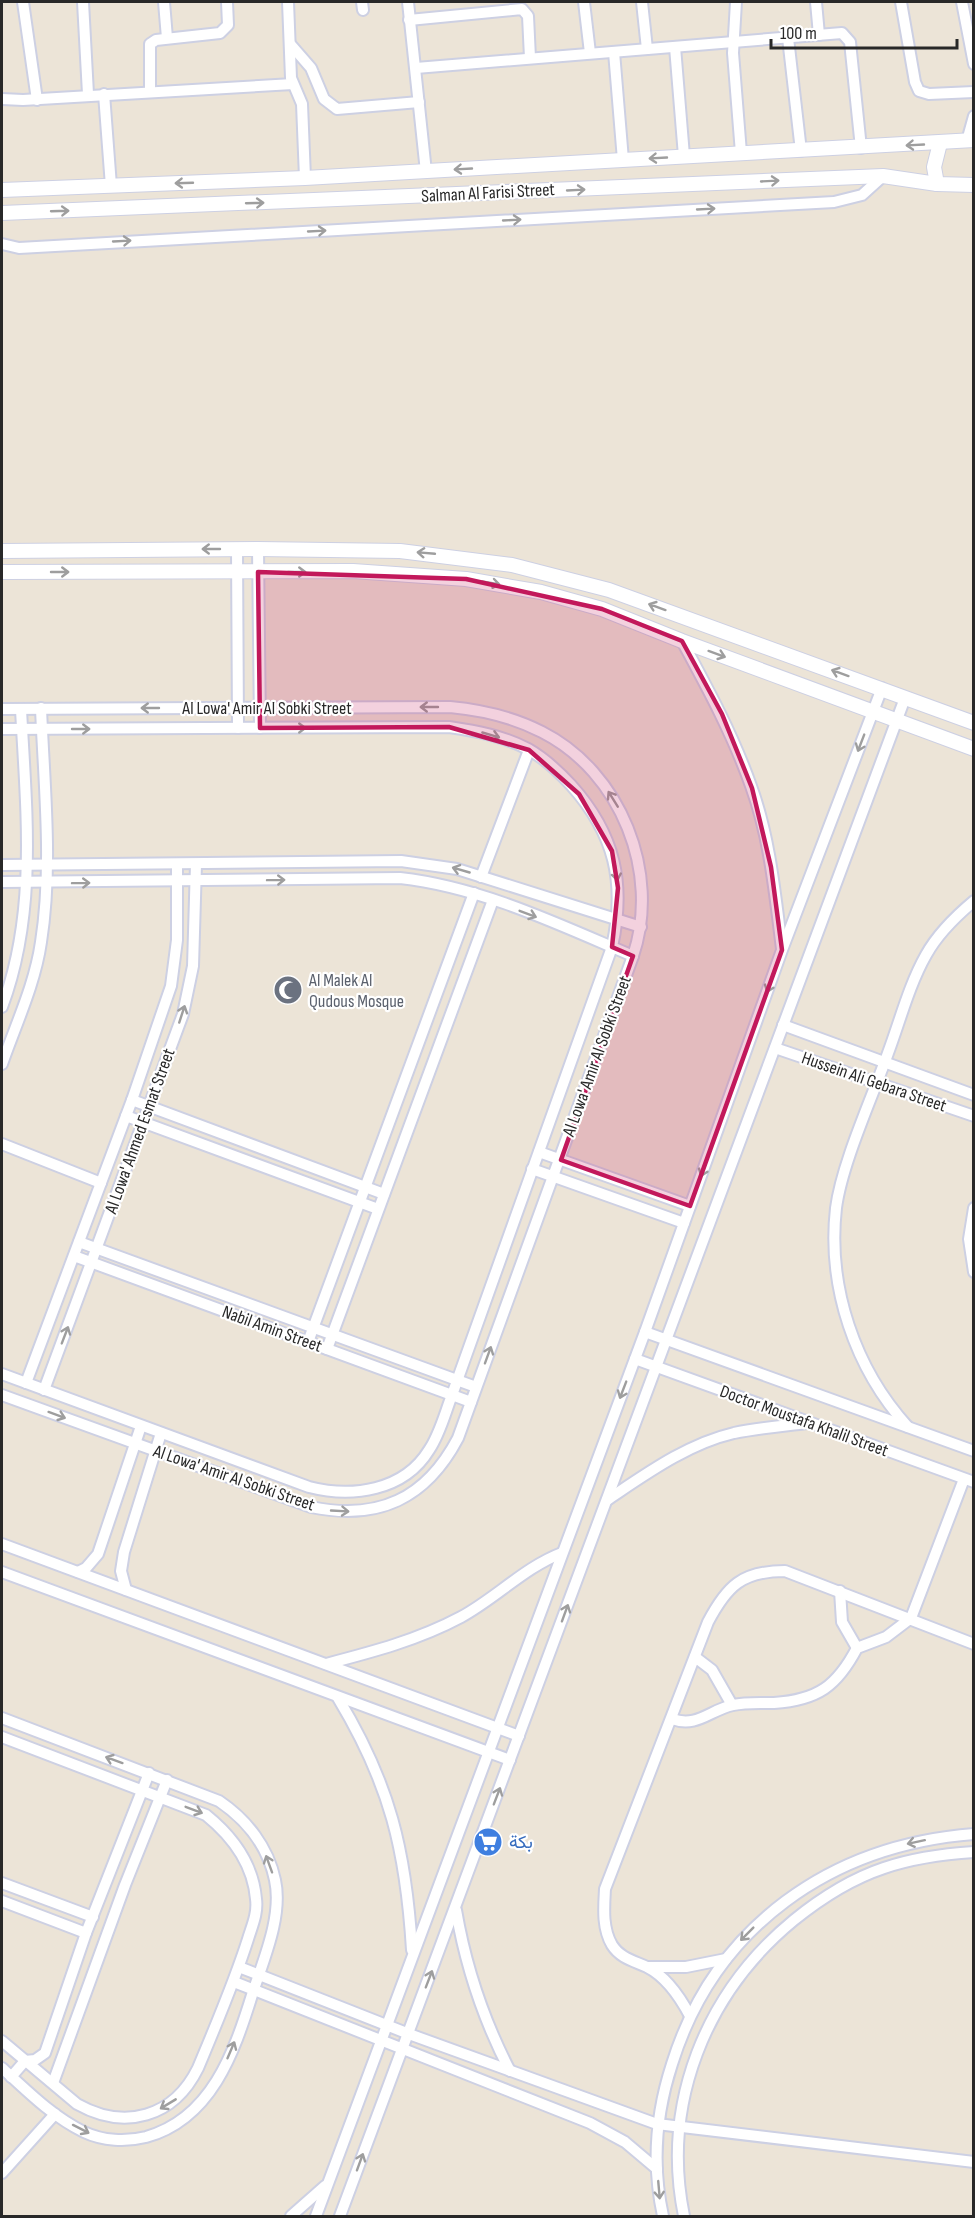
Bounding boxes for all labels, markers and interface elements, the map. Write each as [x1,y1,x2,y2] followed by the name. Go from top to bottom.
[771,12,957,50] scale bar
[780,23,817,44] text: 100 m
[906,139,926,150] one-way arrow
[648,152,668,163] one-way arrow
[453,164,473,175] one-way arrow
[760,175,780,186] one-way arrow
[175,177,195,189] one-way arrow
[421,179,556,207] street label: Salman Al Farisi Street
[565,184,585,195] one-way arrow
[244,198,264,209] one-way arrow
[696,204,716,215] one-way arrow
[49,205,69,217] one-way arrow
[501,215,521,226] one-way arrow
[307,225,327,236] one-way arrow
[112,236,132,247] one-way arrow
[201,543,221,555] one-way arrow
[417,547,437,558] one-way arrow
[49,566,69,578] one-way arrow
[286,566,306,578] one-way arrow
[481,578,501,589] one-way arrow
[648,600,666,611] one-way arrow
[707,649,726,660] one-way arrow
[831,667,850,678] one-way arrow
[181,698,352,719] street label: Al Lowa' Amir Al Sobki Street
[419,701,439,713] one-way arrow
[140,702,160,714] one-way arrow
[286,722,306,734] one-way arrow
[70,723,90,735] one-way arrow
[481,730,500,742] one-way arrow
[855,733,866,752] one-way arrow
[606,791,618,808] one-way arrow
[611,861,622,881] one-way arrow
[452,864,471,875] one-way arrow
[265,874,285,886] one-way arrow
[70,877,90,889] one-way arrow
[518,909,537,920] one-way arrow
[308,970,404,1012] place label: Al Malek Al Qudous Mosque
[558,972,636,1140] street label: Al Lowa' Amir Al Sobki Street
[272,974,304,1006] mosque icon: Al Malek Al Qudous Mosque
[763,974,774,993] one-way arrow
[178,1005,189,1024] one-way arrow
[100,1045,180,1217] street label: Al Lowa' Ahmed Esmat Street
[799,1047,950,1117] street label: Hussein Ali Gebara Street
[697,1158,708,1177] one-way arrow
[219,1301,325,1357] street label: Nabil Amin Street
[60,1327,71,1345] one-way arrow
[484,1346,495,1364] one-way arrow
[616,1381,627,1399] one-way arrow
[717,1381,892,1461] street label: Doctor Moustafa Khalil Street
[47,1411,65,1422] one-way arrow
[150,1440,318,1516] street label: Al Lowa' Amir Al Sobki Street
[330,1506,349,1517] one-way arrow
[560,1605,571,1623] one-way arrow
[105,1754,124,1765] one-way arrow
[492,1787,503,1806] one-way arrow
[184,1805,203,1816] one-way arrow
[472,1826,504,1858] supermarket icon: بكة
[509,1832,533,1853] place label: بكة
[906,1837,926,1848] one-way arrow
[263,1855,274,1873] one-way arrow
[740,1927,755,1942] one-way arrow
[424,1970,435,1989] one-way arrow
[226,2041,237,2060] one-way arrow
[160,2098,177,2110] one-way arrow
[72,2124,90,2136] one-way arrow
[356,2153,367,2172] one-way arrow
[653,2179,664,2199] one-way arrow

